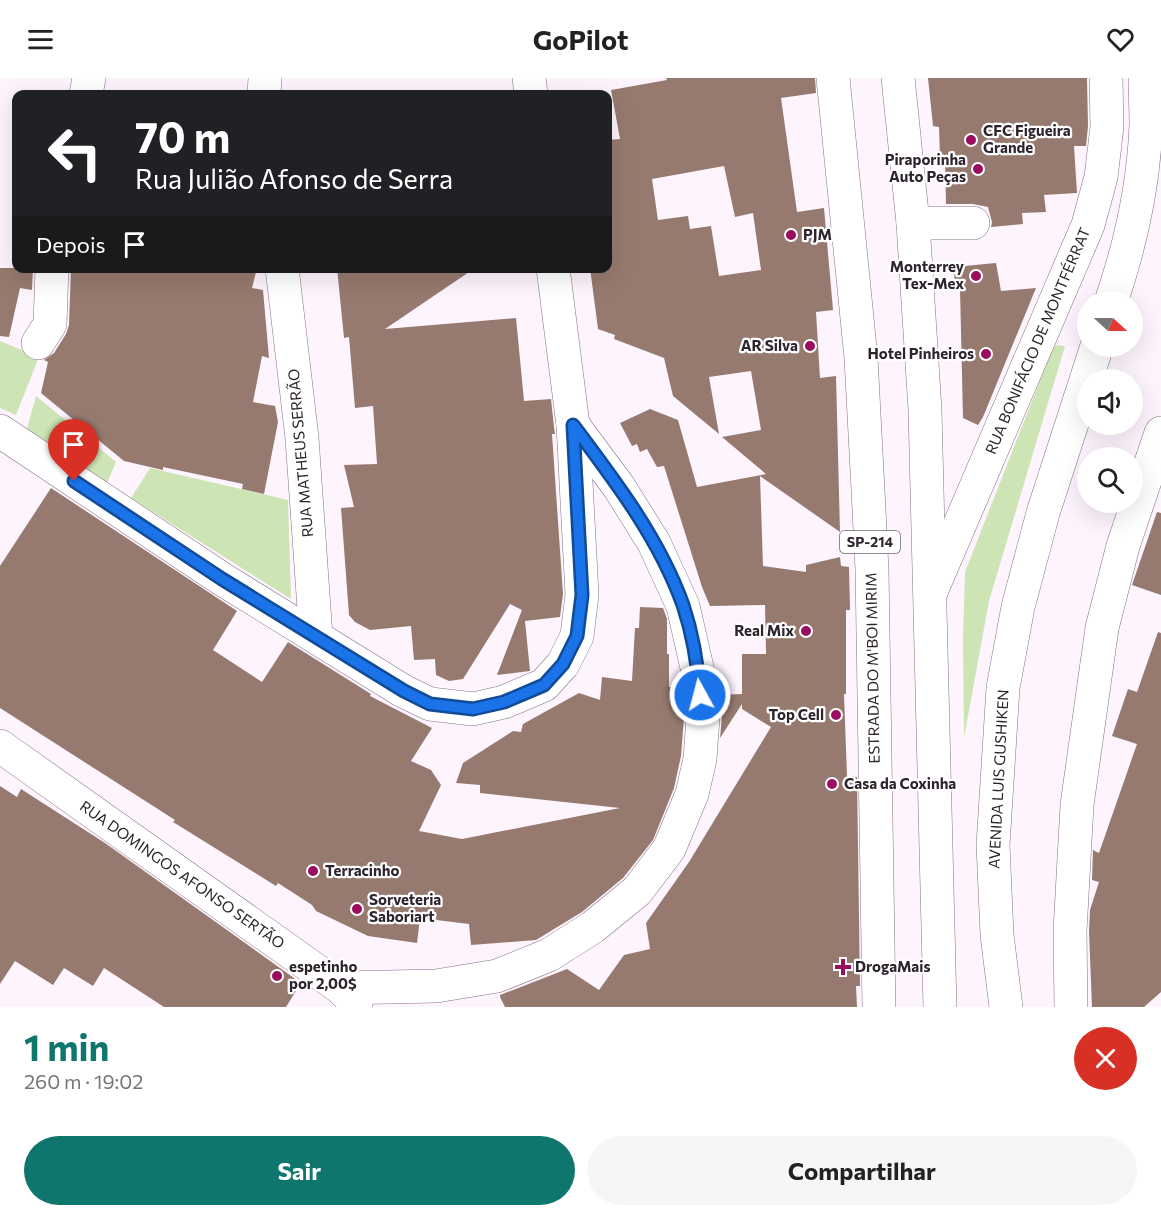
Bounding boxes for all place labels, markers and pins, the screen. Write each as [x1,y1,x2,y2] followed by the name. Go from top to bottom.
[983,121,1071,156] place label: CFC Figueira Grande
[964,133,978,147] marker: CFC Figueira Grande
[885,150,966,185] place label: Piraporinha Auto Peças
[971,162,985,176] marker: Piraporinha Auto Peças
[803,225,832,243] place label: PJM
[784,228,798,242] marker: PJM
[890,257,965,292] place label: Monterrey Tex-Mex
[969,269,983,283] marker: Monterrey Tex-Mex
[741,336,798,354] place label: AR Silva
[803,339,817,353] marker: AR Silva
[868,344,974,362] place label: Hotel Pinheiros
[979,347,993,361] marker: Hotel Pinheiros
[48,419,99,481] pin
[734,621,794,639] place label: Real Mix
[799,624,813,638] marker: Real Mix
[768,705,824,723] place label: Top Cell
[829,708,843,722] marker: Top Cell
[844,774,956,792] place label: Casa da Coxinha
[825,777,839,791] marker: Casa da Coxinha
[325,861,399,879] place label: Terracinho
[306,864,320,878] marker: Terracinho
[369,890,441,925] place label: Sorveteria Saboriart
[350,902,364,916] marker: Sorveteria Saboriart
[289,957,357,992] place label: espetinho por 2,00$
[855,957,930,975] place label: DrogaMais
[836,960,850,974] marker: DrogaMais
[270,969,284,983] marker: espetinho por 2,00$

